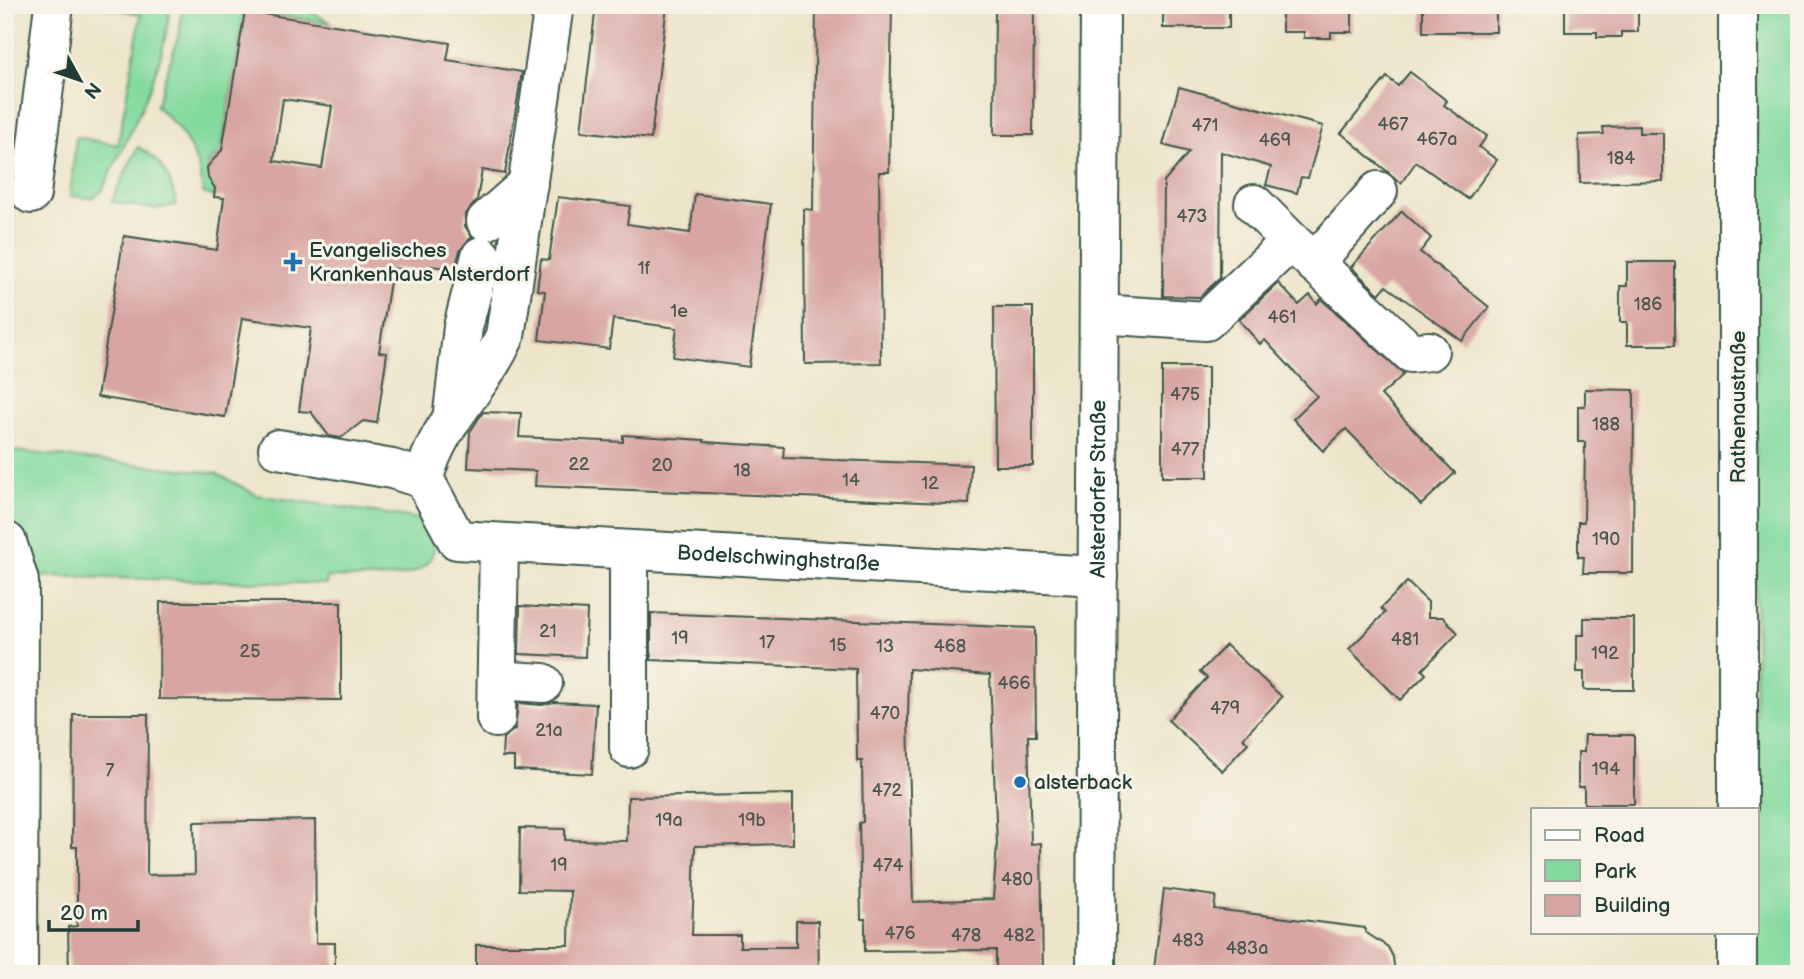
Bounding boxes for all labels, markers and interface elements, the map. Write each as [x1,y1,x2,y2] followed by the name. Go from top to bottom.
[46,46,116,116] north arrow
[78,77,105,103] text: N
[1378,114,1409,135] house number: 467
[1192,115,1218,136] house number: 471
[1416,129,1458,150] house number: 467a
[1259,130,1291,151] house number: 469
[1607,148,1635,169] house number: 184
[1177,206,1207,227] house number: 473
[309,238,531,287] place label: Evangelisches Krankenhaus Alsterdorf
[283,252,303,272] marker: Evangelisches Krankenhaus Alsterdorf
[638,258,651,279] house number: 1f
[1634,294,1662,315] house number: 186
[670,301,688,322] house number: 1e
[1268,307,1296,328] house number: 461
[1726,331,1751,483] street label: Rathenaustraße
[1170,384,1200,405] house number: 475
[1086,400,1111,578] street label: Alsterdorfer Straße
[1592,414,1620,435] house number: 188
[1171,439,1199,460] house number: 477
[568,454,590,475] house number: 22
[651,455,673,476] house number: 20
[733,460,751,481] house number: 18
[842,470,860,491] house number: 14
[921,473,939,494] house number: 12
[1592,529,1620,550] house number: 190
[676,540,880,577] street label: Bodelschwinghstraße
[539,621,557,642] house number: 21
[671,628,689,649] house number: 19
[1391,629,1419,650] house number: 481
[759,632,775,653] house number: 17
[829,635,847,656] house number: 15
[876,636,894,657] house number: 13
[934,636,966,657] house number: 468
[240,641,260,662] house number: 25
[1591,643,1619,664] house number: 192
[998,673,1030,694] house number: 466
[1210,698,1240,719] house number: 479
[870,703,900,724] house number: 470
[535,720,563,741] house number: 21a
[1592,759,1620,780] house number: 194
[106,760,115,781] house number: 7
[1034,770,1133,795] place label: alsterback
[1012,774,1028,790] marker: alsterback
[872,780,903,801] house number: 472
[1531,808,1758,934] legend
[655,810,683,831] house number: 19a
[738,810,766,831] house number: 19b
[1594,823,1645,848] text: Road
[550,855,568,876] house number: 19
[873,855,903,876] house number: 474
[1594,859,1637,884] text: Park
[1001,869,1033,890] house number: 480
[49,888,138,932] scale bar
[1594,893,1670,918] text: Building
[60,901,108,926] text: 20 m
[885,923,915,944] house number: 476
[951,925,981,946] house number: 478
[1003,925,1035,946] house number: 482
[1172,930,1204,951] house number: 483
[1226,938,1268,959] house number: 483a

